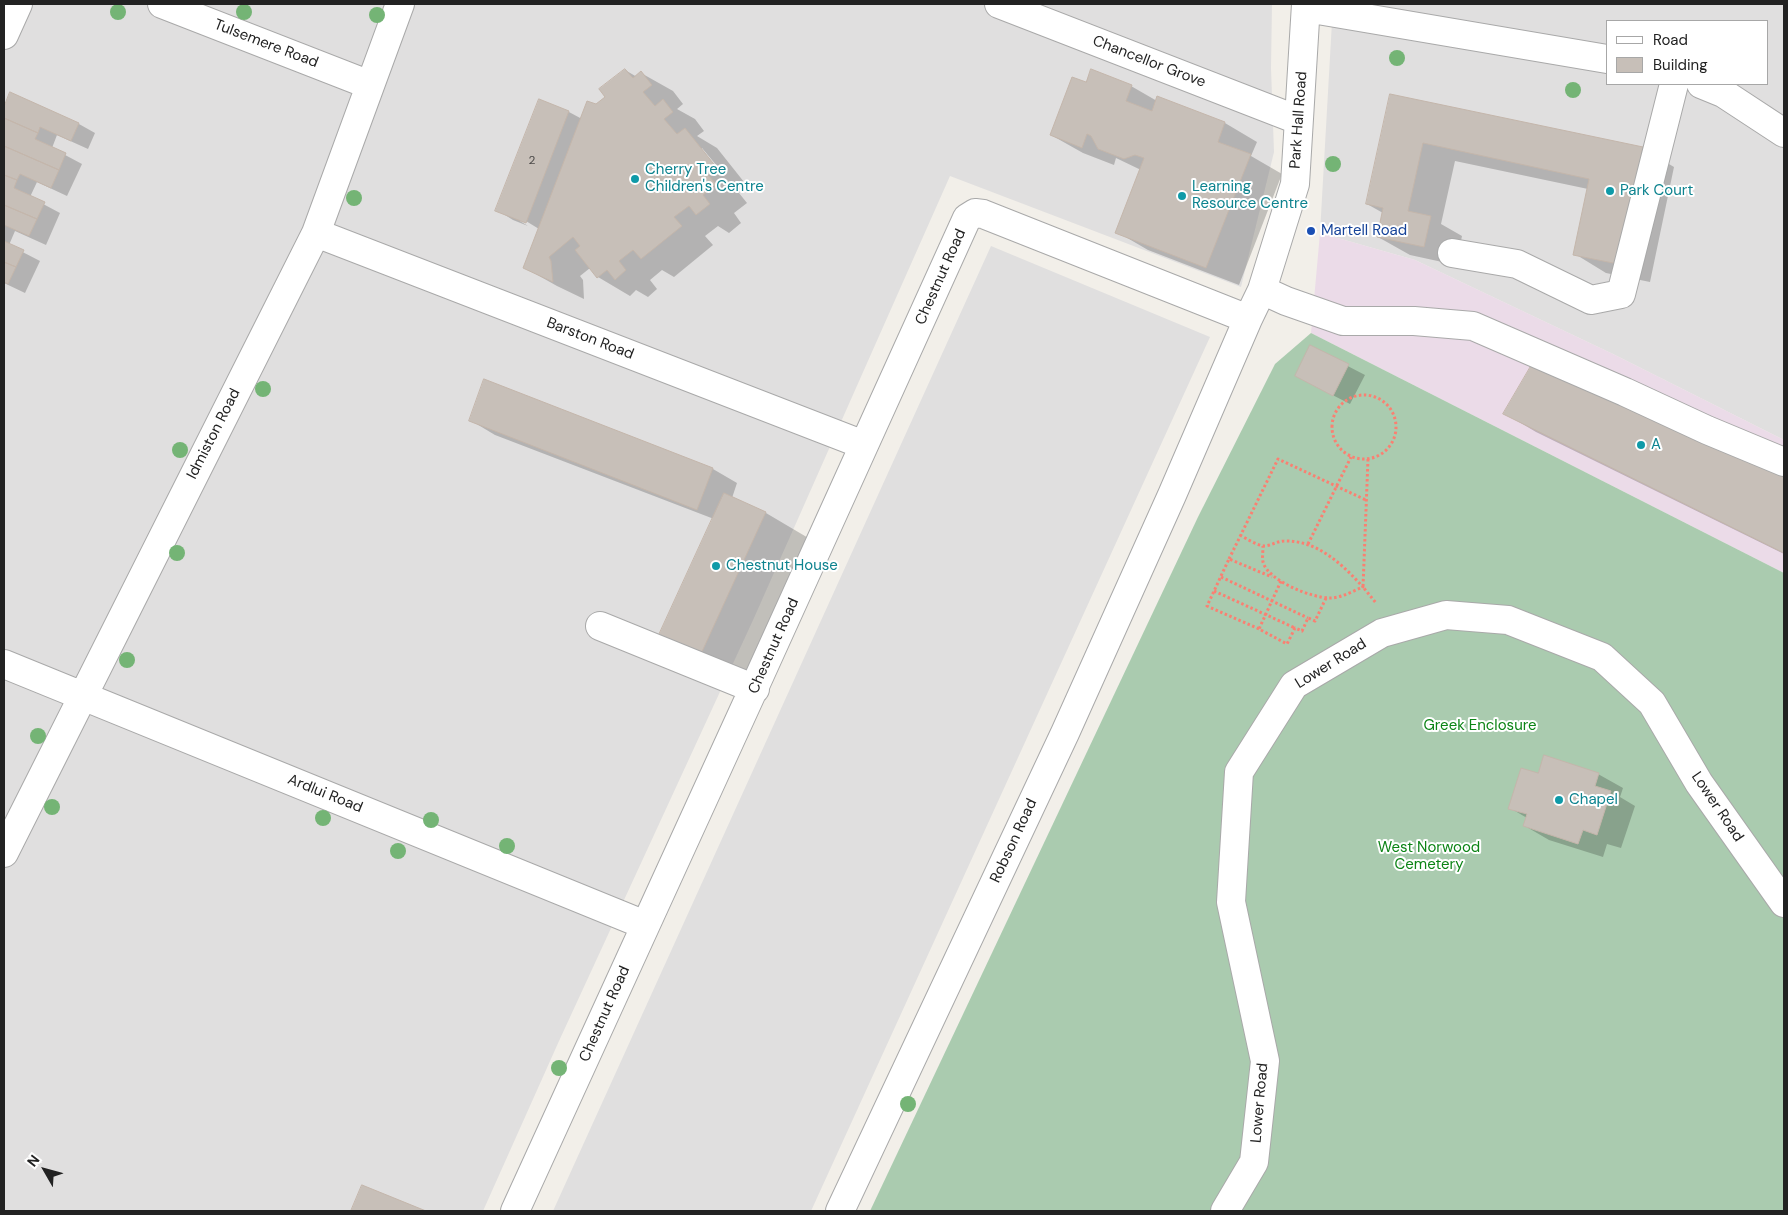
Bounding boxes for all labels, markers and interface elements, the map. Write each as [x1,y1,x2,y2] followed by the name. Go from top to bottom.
[211,16,321,72] street label: Tulsemere Road
[1606,20,1768,85] legend
[1653,30,1688,50] text: Road
[1090,32,1208,92] street label: Chancellor Grove
[1653,55,1708,75] text: Building
[1287,71,1311,169] street label: Park Hall Road
[529,154,535,168] house number: 2
[645,161,764,196] place label: Cherry Tree Children's Centre
[629,173,641,185] marker: Cherry Tree Children's Centre
[1192,178,1308,213] place label: Learning Resource Centre
[1620,182,1693,200] place label: Park Court
[1604,185,1616,197] marker: Park Court
[1176,190,1188,202] marker: Learning Resource Centre
[1321,222,1407,240] place label: Martell Road
[1305,225,1317,237] marker: Martell Road
[912,226,970,328] street label: Chestnut Road
[544,314,636,364] street label: Barston Road
[183,386,245,482] street label: Idmiston Road
[1651,436,1661,454] place label: A
[1635,439,1647,451] marker: A
[726,557,838,575] place label: Chestnut House
[710,560,722,572] marker: Chestnut House
[745,595,803,697] street label: Chestnut Road
[1292,635,1370,693] street label: Lower Road
[1423,717,1537,735] park label: Greek Enclosure
[1687,769,1747,845] street label: Lower Road
[285,771,365,817] street label: Ardlui Road
[1569,791,1618,809] place label: Chapel
[1553,794,1565,806] marker: Chapel
[987,796,1041,886] street label: Robson Road
[1378,839,1480,874] park label: West Norwood Cemetery
[576,963,634,1065] street label: Chestnut Road
[1248,1062,1272,1144] street label: Lower Road
[20,1145,70,1195] north arrow
[23,1151,43,1170] text: N

